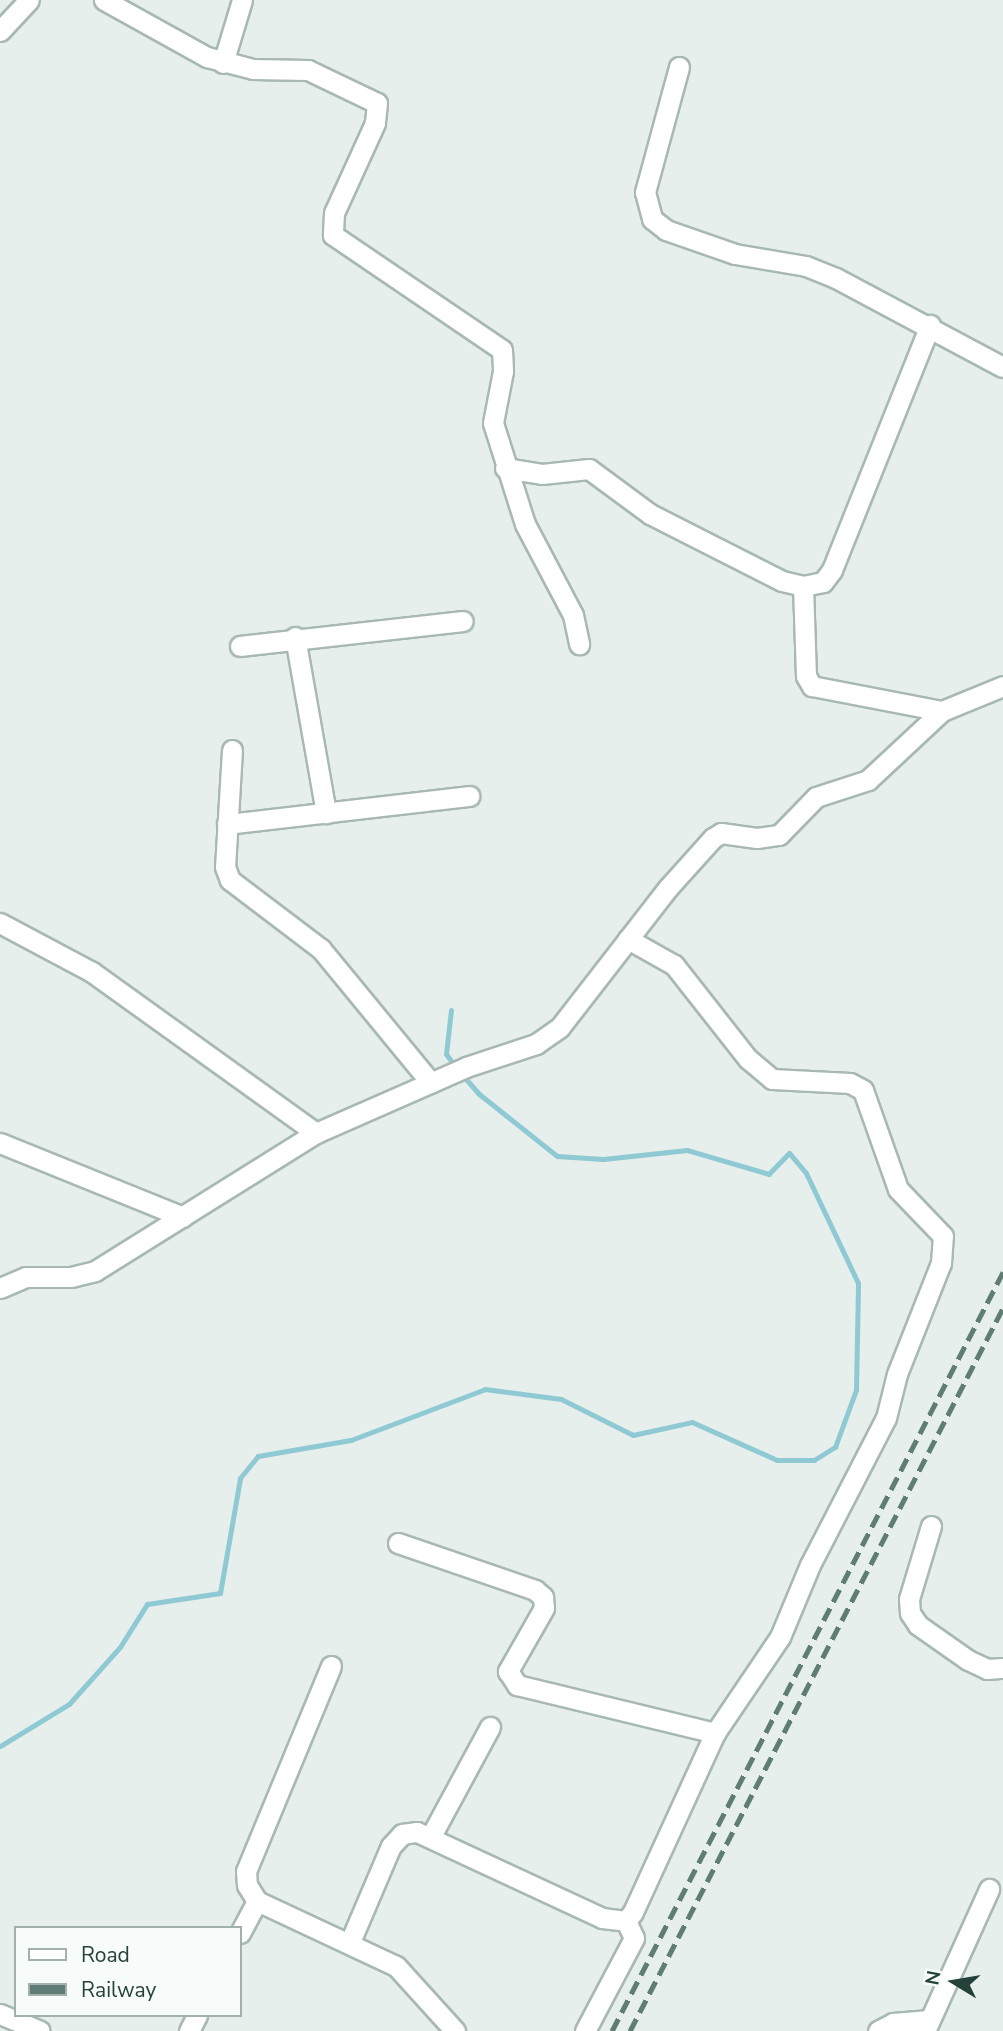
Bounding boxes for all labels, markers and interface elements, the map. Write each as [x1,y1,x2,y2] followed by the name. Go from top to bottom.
[14,1926,242,2017] legend
[81,1941,130,1969] text: Road
[919,1947,989,2017] north arrow
[919,1969,948,1987] text: N
[81,1976,156,2004] text: Railway

